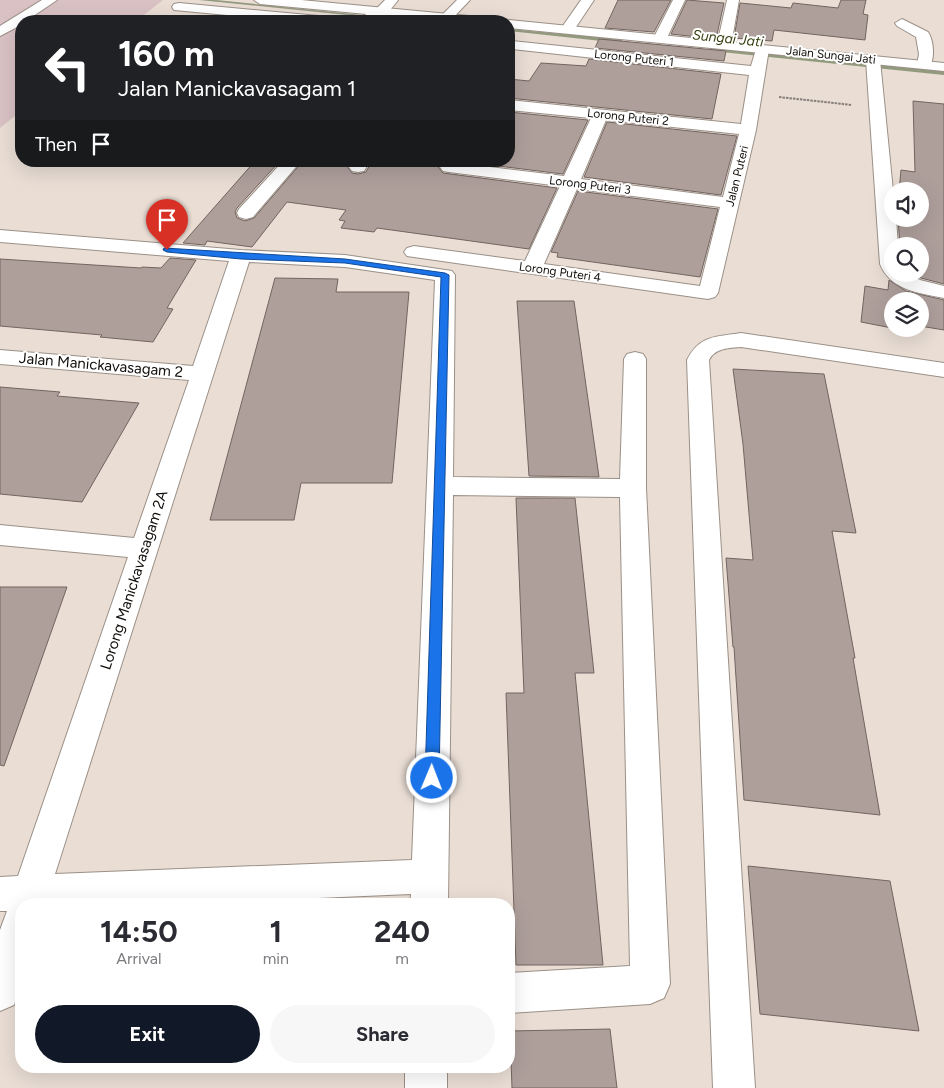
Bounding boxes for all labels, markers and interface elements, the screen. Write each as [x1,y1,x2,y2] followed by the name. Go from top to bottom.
[692,26,765,51] water label: Sungai Jati
[118,33,215,75] text: 160 m
[35,35,100,100] icon: left
[786,43,876,67] street label: Jalan Sungai Jati
[593,47,675,69] street label: Lorong Puteri 1
[118,75,356,102] text: Jalan Manickavasagam 1
[586,106,670,128] street label: Lorong Puteri 2
[87,130,115,158] icon: arrive
[35,133,77,156] text: Then
[723,144,751,208] street label: Jalan Puteri
[548,173,632,197] street label: Lorong Puteri 3
[884,182,929,337] map controls
[884,182,929,227] button: sound
[146,199,188,250] pin
[153,206,181,234] icon: arrive
[884,237,929,282] button: search
[518,259,603,285] street label: Lorong Puteri 4
[884,292,929,337] button: layers
[18,349,184,381] street label: Jalan Manickavasagam 2
[96,488,172,672] street label: Lorong Manickavasagam 2A
[405,751,457,803] position arrow
[100,913,178,950] text: 14:50
[270,913,282,950] text: 1
[374,913,430,950] text: 240
[116,949,161,968] text: Arrival
[263,949,289,968] text: min
[395,949,409,968] text: m
[35,1005,260,1063] button: Exit
[270,1005,495,1063] button: Share

